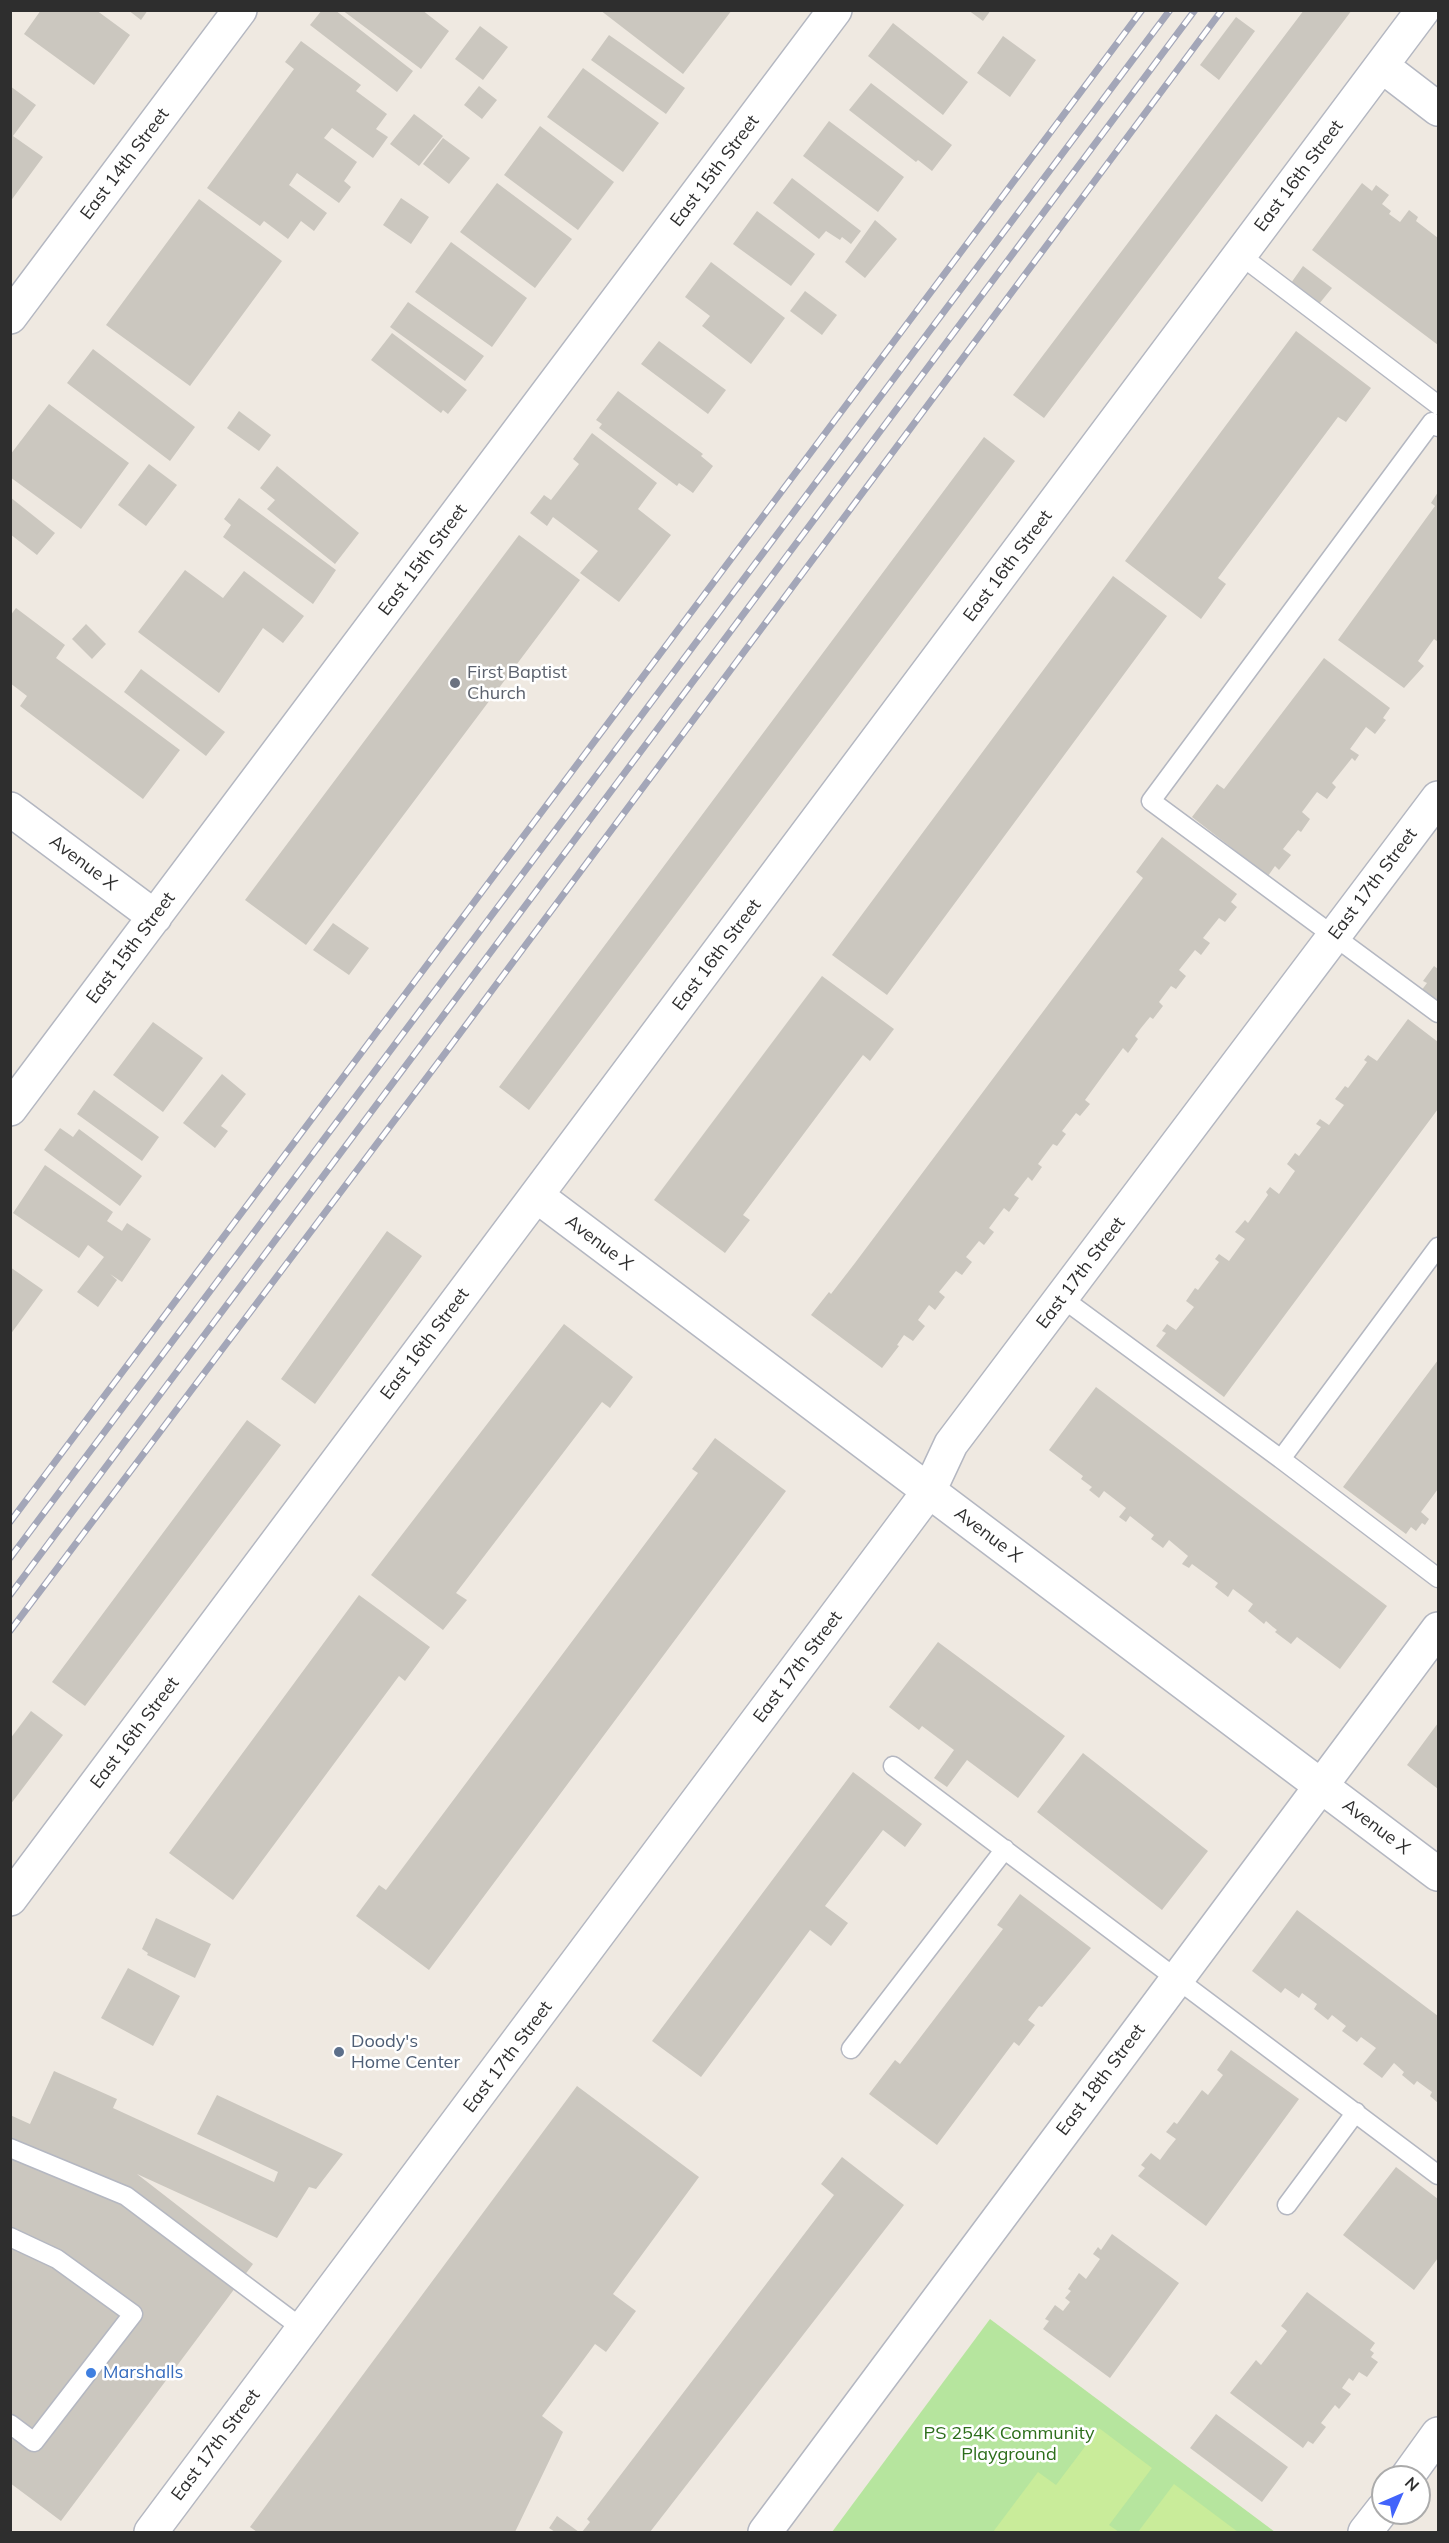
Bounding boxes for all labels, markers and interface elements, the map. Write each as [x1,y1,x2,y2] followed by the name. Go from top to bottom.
[76,104,174,224] street label: East 14th Street
[666,111,764,231] street label: East 15th Street
[1250,116,1348,236] street label: East 16th Street
[374,500,472,620] street label: East 15th Street
[959,506,1057,626] street label: East 16th Street
[467,662,567,704] place label: First Baptist Church
[448,676,462,690] marker: First Baptist Church
[1324,824,1422,944] street label: East 17th Street
[45,831,121,895] street label: Avenue X
[82,888,180,1008] street label: East 15th Street
[668,895,766,1015] street label: East 16th Street
[561,1211,637,1275] street label: Avenue X
[1032,1213,1130,1333] street label: East 17th Street
[376,1284,474,1404] street label: East 16th Street
[950,1503,1026,1567] street label: Avenue X
[749,1607,847,1727] street label: East 17th Street
[86,1673,184,1793] street label: East 16th Street
[1338,1795,1414,1859] street label: Avenue X
[459,1997,557,2117] street label: East 17th Street
[1052,2020,1150,2140] street label: East 18th Street
[351,2031,460,2074] place label: Doody's Home Center
[332,2045,346,2059] marker: Doody's Home Center
[103,2362,183,2384] place label: Marshalls
[84,2366,98,2380] marker: Marshalls
[167,2385,265,2505] street label: East 17th Street
[924,2423,1094,2466] park label: PS 254K Community Playground
[1371,2465,1431,2525] north arrow
[1401,2472,1424,2495] text: N

